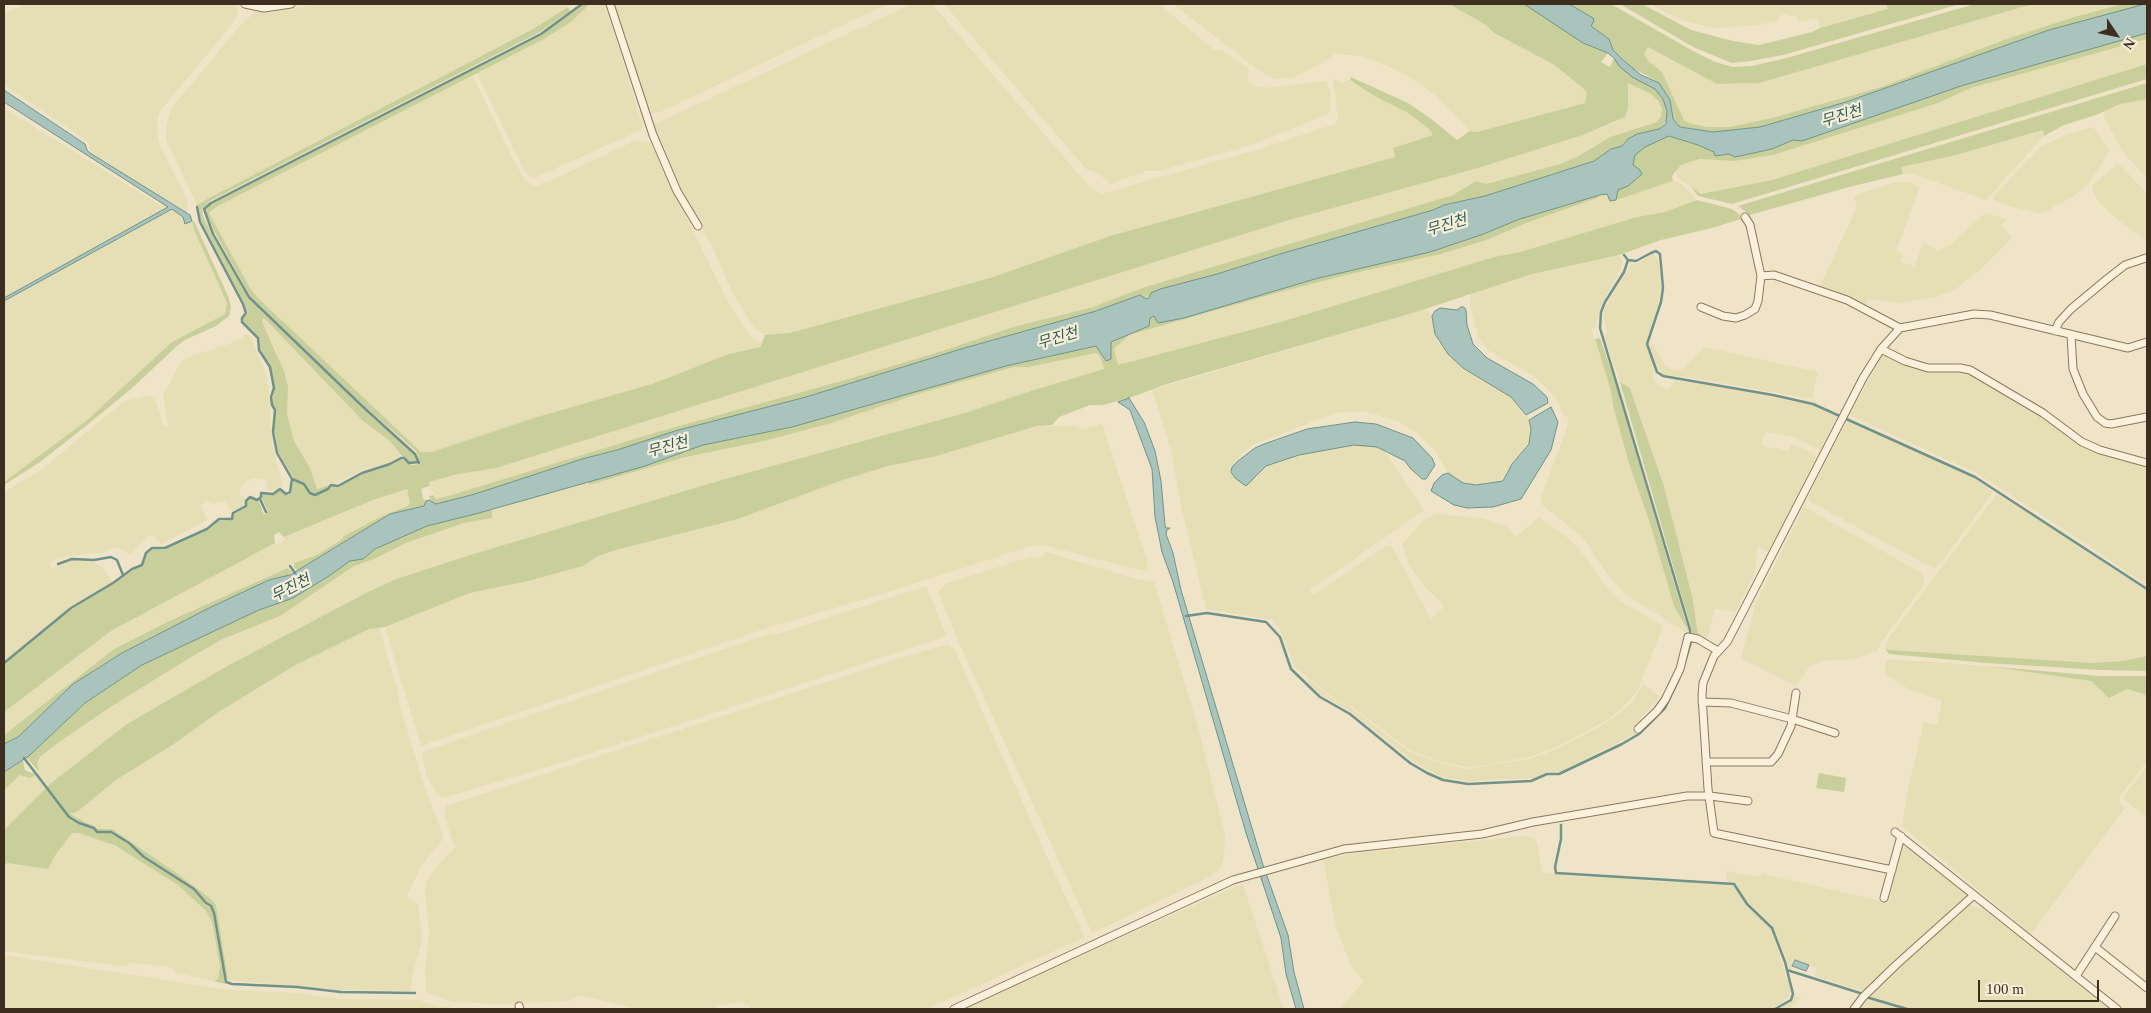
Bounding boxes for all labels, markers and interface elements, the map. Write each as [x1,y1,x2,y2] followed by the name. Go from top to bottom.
[2091,10,2141,60] north arrow
[2120,35,2138,52] text: N
[1819,100,1863,130] water label: 무진천
[1424,210,1468,238] water label: 무진천
[1035,323,1079,351] water label: 무진천
[645,432,689,460] water label: 무진천
[267,570,313,604] water label: 무진천
[1981,970,2102,1002] scale bar
[1986,981,2024,997] text: 100 m

